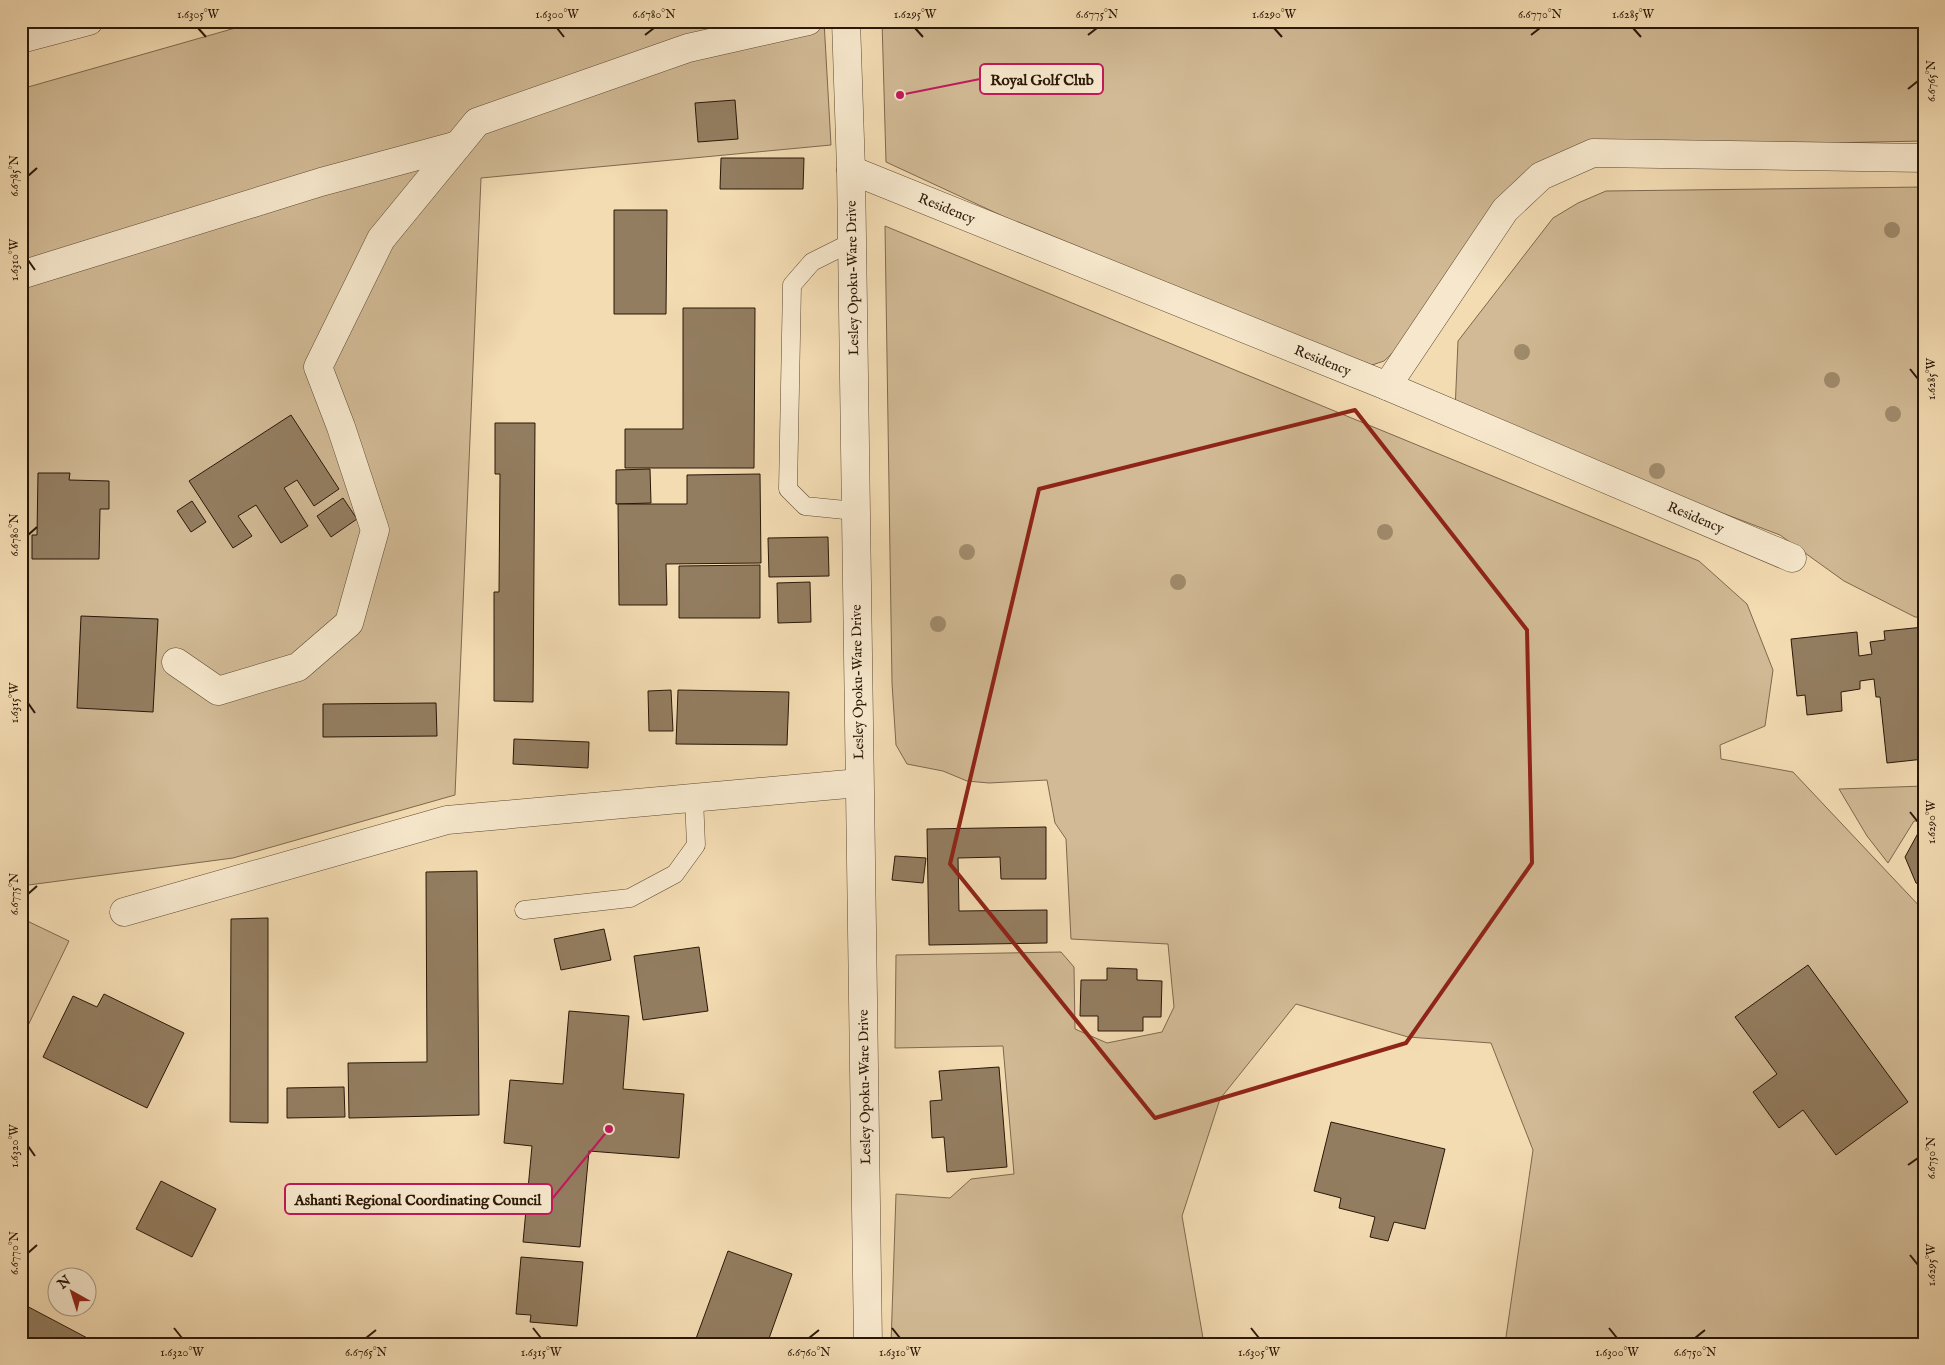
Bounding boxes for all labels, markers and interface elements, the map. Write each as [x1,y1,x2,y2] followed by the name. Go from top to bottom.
[177,7,220,22] text: 1.6305°W
[535,7,579,22] text: 1.6300°W
[632,7,676,22] text: 6.6780°N
[894,7,937,22] text: 1.6295°W
[1076,7,1119,22] text: 6.6775°N
[1252,7,1297,22] text: 1.6290°W
[1518,7,1563,22] text: 6.6770°N
[1612,7,1655,22] text: 1.6285°W
[1924,59,1939,102] text: 6.6765°N
[980,64,1103,94] callout: Royal Golf Club
[990,71,1094,90] text: Royal Golf Club
[7,155,22,197] text: 6.6785°N
[915,189,978,229] street label: Residency
[843,200,863,356] street label: Lesley Opoku-Ware Drive
[7,238,22,281] text: 1.6310°W
[1291,341,1354,381] street label: Residency
[1924,357,1939,400] text: 1.6285°W
[1665,498,1727,538] street label: Residency
[7,513,22,557] text: 6.6780°N
[848,604,868,760] street label: Lesley Opoku-Ware Drive
[7,682,22,723] text: 1.6315°W
[1924,799,1939,844] text: 1.6290°W
[7,872,22,915] text: 6.6775°N
[855,1009,875,1165] street label: Lesley Opoku-Ware Drive
[7,1124,22,1168] text: 1.6320°W
[1924,1136,1939,1179] text: 6.6750°N
[285,1184,552,1214] callout: Ashanti Regional Coordinating Council
[294,1191,542,1210] text: Ashanti Regional Coordinating Council
[7,1230,22,1275] text: 6.6770°N
[1924,1243,1939,1286] text: 1.6295°W
[48,1268,98,1318] north arrow
[53,1272,75,1294] text: N
[160,1345,204,1360] text: 1.6320°W
[345,1345,388,1360] text: 6.6765°N
[521,1345,562,1360] text: 1.6315°W
[787,1345,831,1360] text: 6.6760°N
[879,1345,922,1360] text: 1.6310°W
[1238,1345,1281,1360] text: 1.6305°W
[1595,1345,1639,1360] text: 1.6300°W
[1674,1345,1717,1360] text: 6.6750°N

